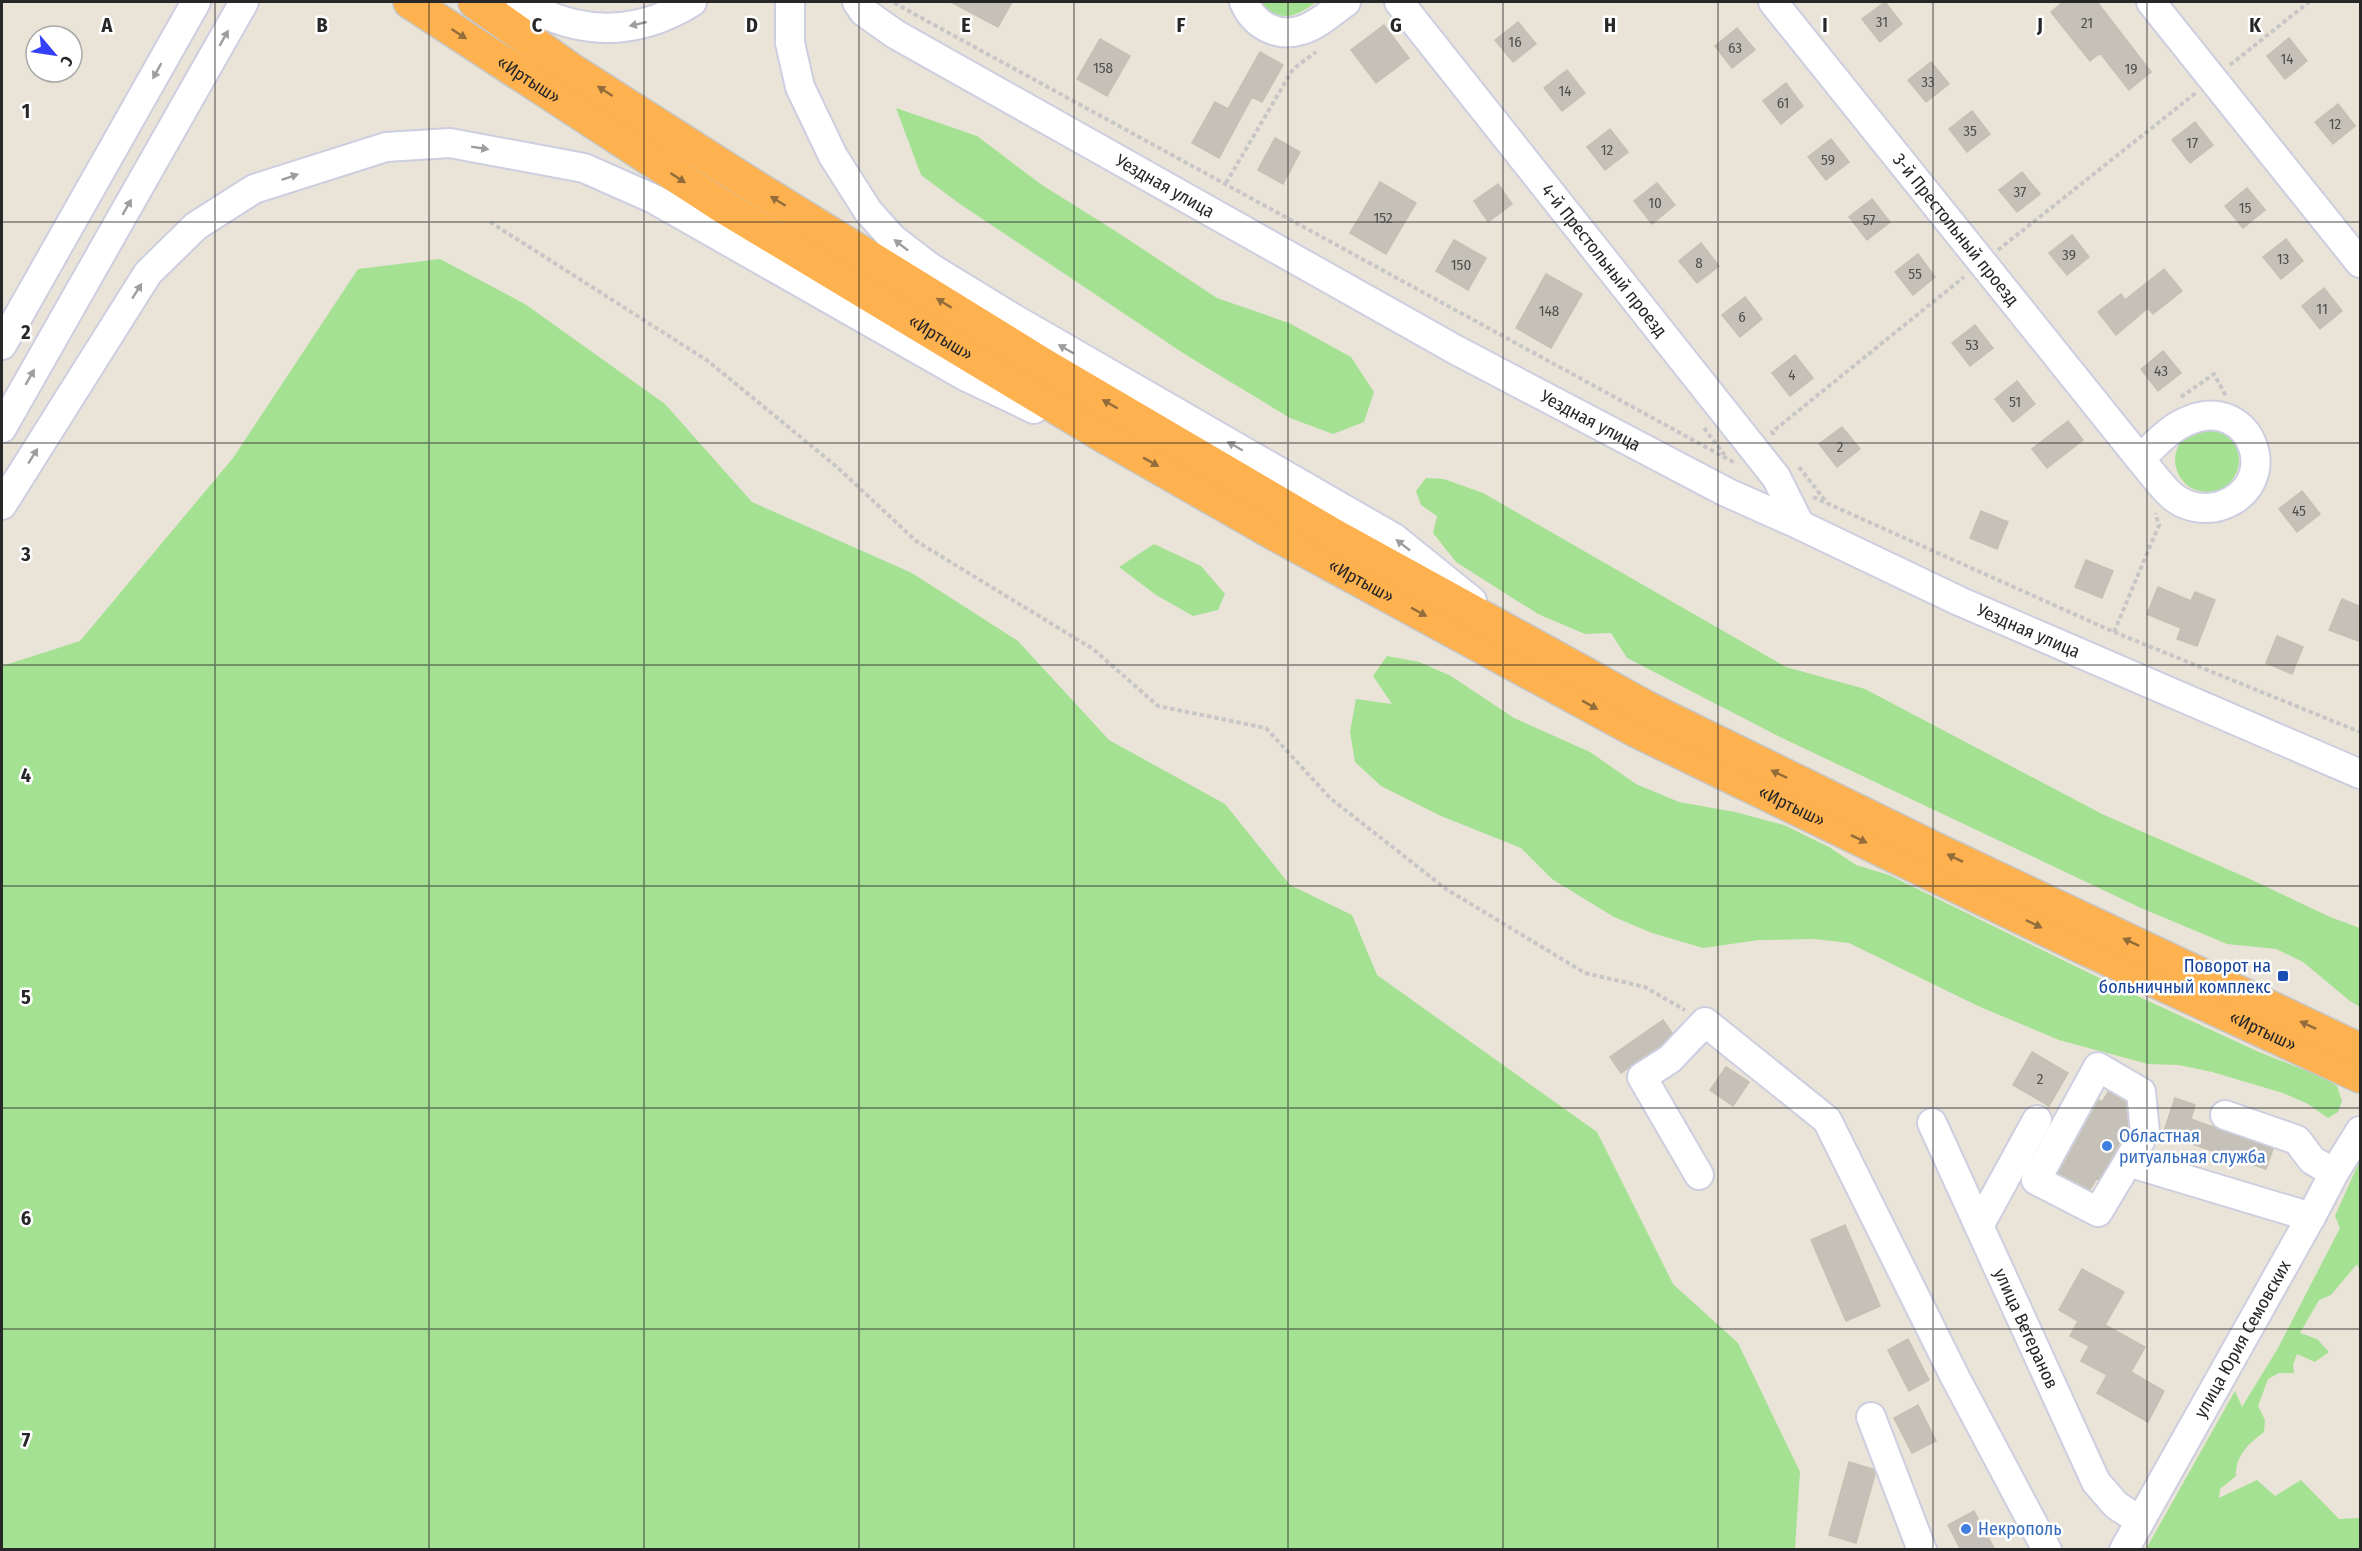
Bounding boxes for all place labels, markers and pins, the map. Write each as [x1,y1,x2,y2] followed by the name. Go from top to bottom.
[2099,955,2271,998] place label: Поворот на больничный комплекс
[2276,969,2290,983] marker: Поворот на больничный комплекс
[2119,1125,2266,1168] place label: Областная ритуальная служба
[2100,1139,2114,1153] marker: Областная ритуальная служба
[1978,1518,2062,1540] place label: Некрополь
[1959,1522,1973,1536] marker: Некрополь

